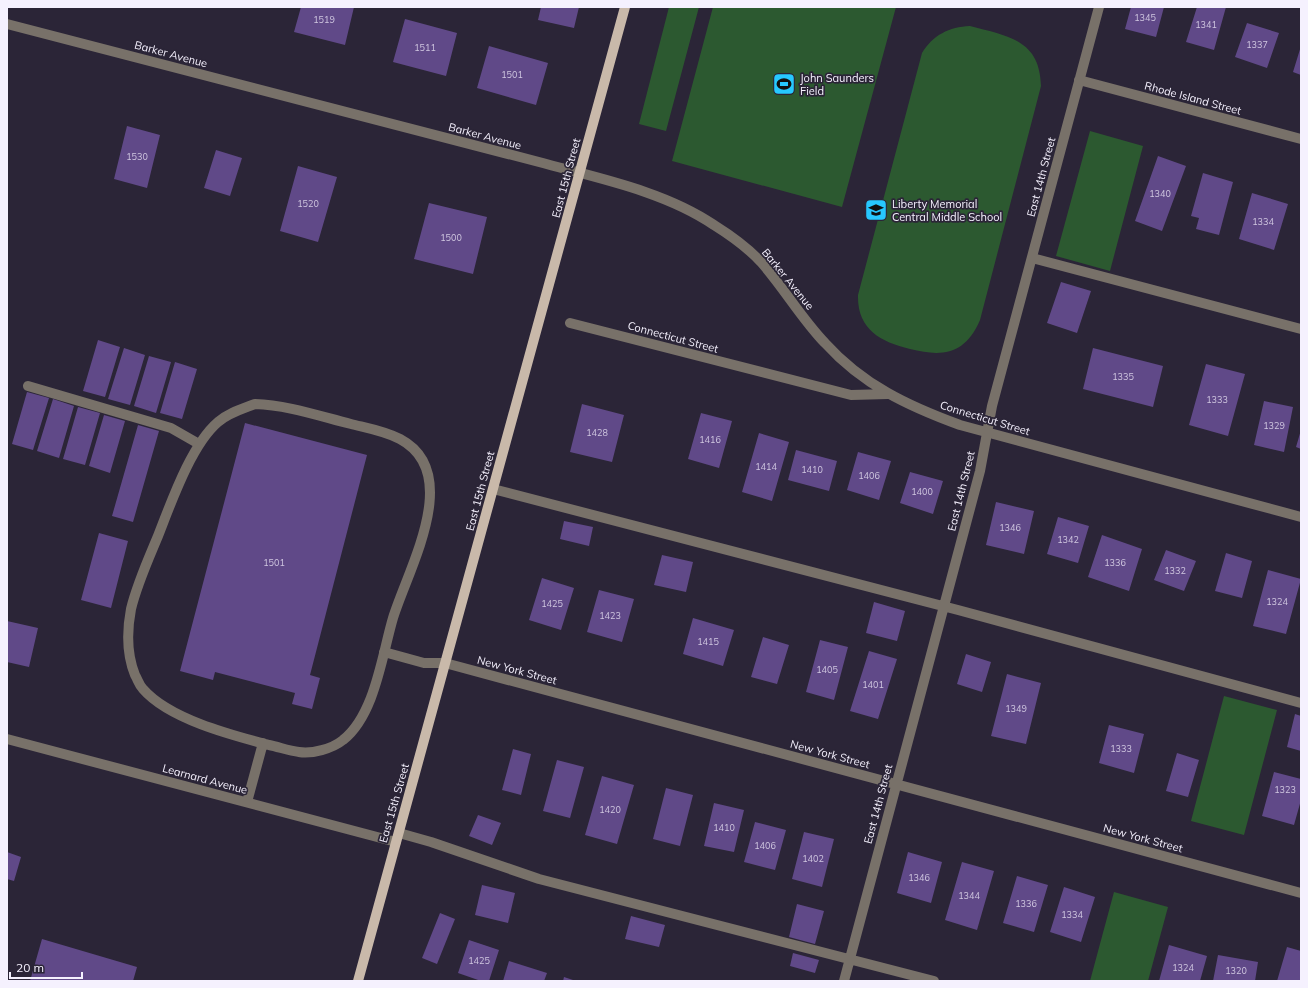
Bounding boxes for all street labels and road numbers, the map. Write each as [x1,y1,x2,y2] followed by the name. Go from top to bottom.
[133,38,209,70] street label: Barker Avenue
[1143,78,1243,118] street label: Rhode Island Street
[447,120,523,152] street label: Barker Avenue
[1024,136,1058,218] street label: East 14th Street
[549,137,583,219] street label: East 15th Street
[759,246,817,312] street label: Barker Avenue
[626,318,720,356] street label: Connecticut Street
[938,398,1032,438] street label: Connecticut Street
[944,449,978,532] street label: East 14th Street
[463,450,497,532] street label: East 15th Street
[476,653,558,687] street label: New York Street
[789,737,871,771] street label: New York Street
[161,761,249,797] street label: Learnard Avenue
[376,762,412,844] street label: East 15th Street
[861,763,895,845] street label: East 14th Street
[1102,821,1184,855] street label: New York Street

